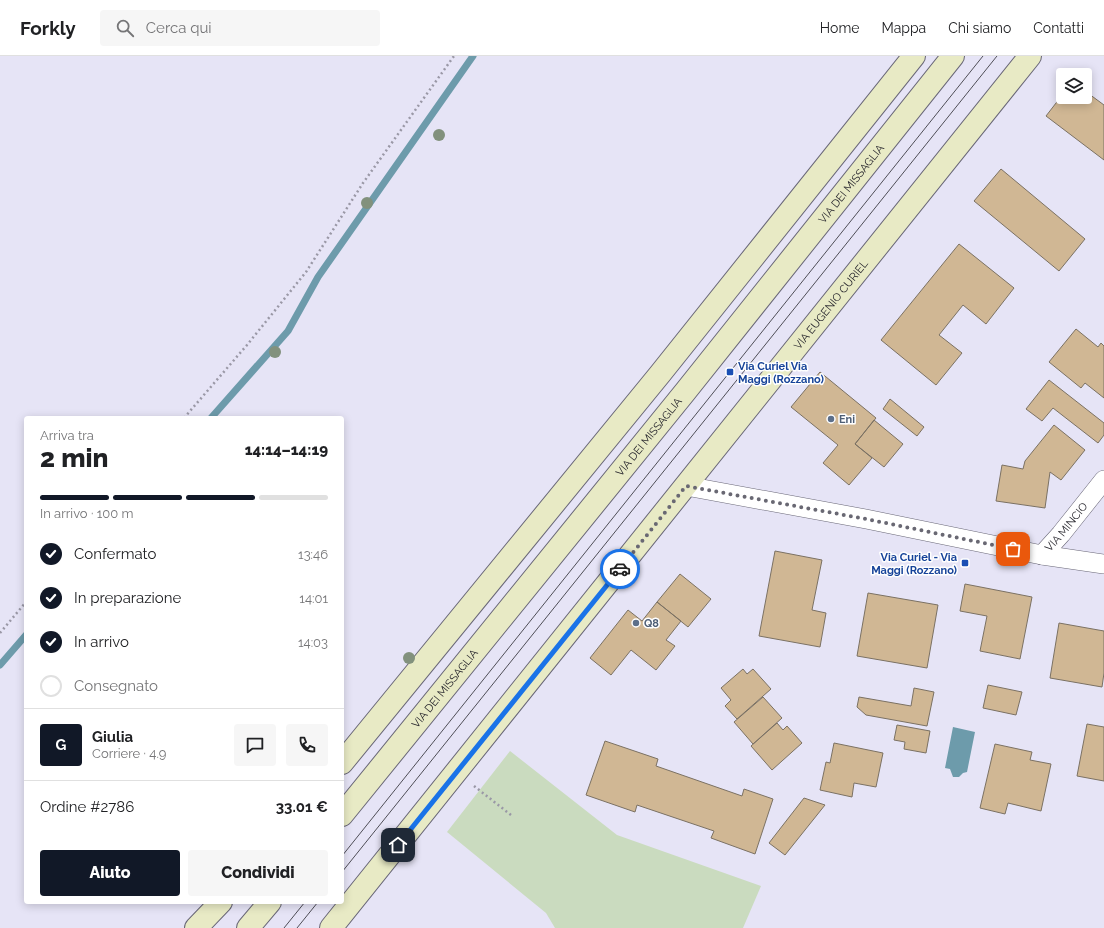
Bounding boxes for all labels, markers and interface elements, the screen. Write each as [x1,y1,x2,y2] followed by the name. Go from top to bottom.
[100,10,380,46] search box
[20,17,76,39] text: Forkly
[114,17,136,39] icon: search
[146,19,212,37] text: Cerca qui
[820,20,859,36] text: Home
[881,20,926,36] text: Mappa
[948,20,1011,36] text: Chi siamo
[1033,20,1084,36] text: Contatti
[1056,68,1092,104] map controls
[1056,68,1092,104] button: layers
[816,141,887,226] street label: VIA DEI MISSAGLIA
[791,257,871,352] street label: VIA EUGENIO CURIEL
[738,360,824,386] place label: Via Curiel Via Maggi (Rozzano)
[725,367,735,377] marker: Via Curiel Via Maggi (Rozzano)
[613,395,685,479] street label: VIA DEI MISSAGLIA
[839,413,855,426] place label: Eni
[826,414,836,424] marker: Eni
[40,428,94,443] text: Arriva tra
[245,441,328,459] text: 14:14–14:19
[40,443,108,473] text: 2 min
[1042,500,1090,554] street label: VIA MINCIO
[40,506,133,521] text: In arrivo · 100 m
[996,532,1030,566] pin
[1002,538,1024,560] icon: bag
[40,543,62,565] icon: check
[74,545,156,563] text: Confermato
[298,547,328,562] text: 13:46
[600,549,640,589] courier
[871,551,958,577] place label: Via Curiel - Via Maggi (Rozzano)
[609,558,631,580] icon: car
[960,558,970,568] marker: Via Curiel - Via Maggi (Rozzano)
[40,587,62,609] icon: check
[74,589,181,607] text: In preparazione
[299,591,328,606] text: 14:01
[644,617,659,630] place label: Q8
[631,618,641,628] marker: Q8
[40,631,62,653] icon: check
[74,633,129,651] text: In arrivo
[298,635,328,650] text: 14:03
[409,646,481,731] street label: VIA DEI MISSAGLIA
[74,677,158,695] text: Consegnato
[234,724,276,766] button: chat
[286,724,328,766] button: phone
[92,728,133,746] text: Giulia
[56,736,66,754] text: G
[92,746,167,761] text: Corriere · 4.9
[40,798,134,816] text: Ordine #2786
[276,798,328,816] text: 33.01 €
[381,828,415,862] pin
[387,834,409,856] icon: home
[40,850,180,896] button: Aiuto
[188,850,328,896] button: Condividi

